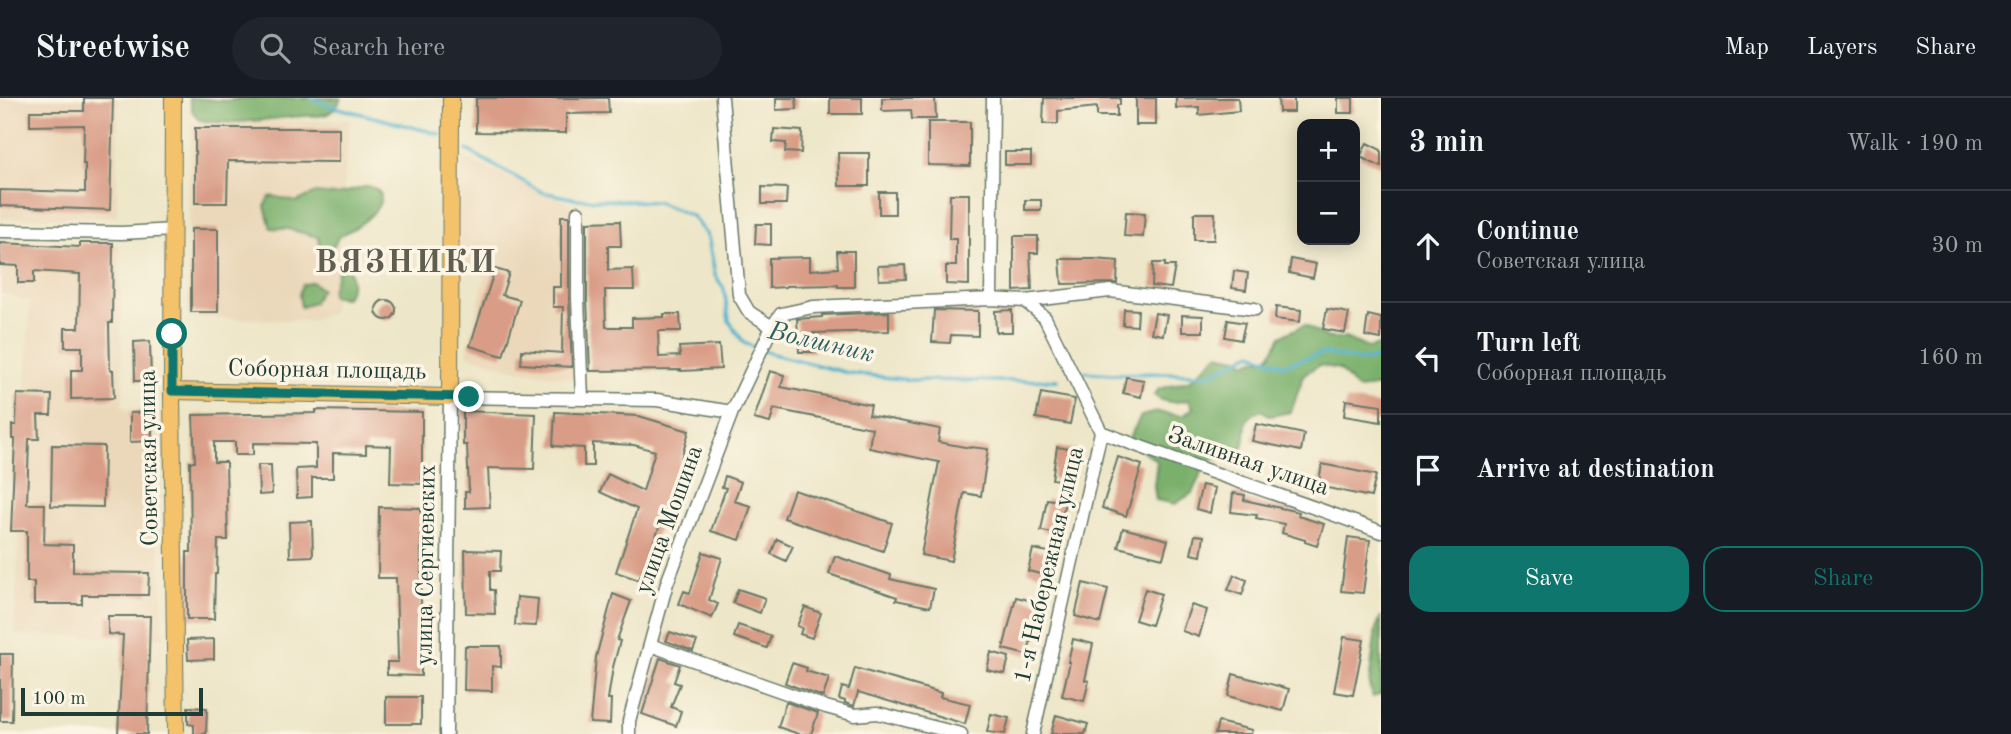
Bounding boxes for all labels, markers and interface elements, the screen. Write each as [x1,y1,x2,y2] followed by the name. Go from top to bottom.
[232,17,722,80] search box
[256,29,294,67] icon: search
[35,32,190,65] text: Streetwise
[312,35,445,61] text: Search here
[1725,36,1769,60] text: Map
[1807,36,1877,60] text: Layers
[1915,36,1976,60] text: Share
[1297,119,1360,245] map controls
[1297,119,1360,182] button: +
[1409,128,1484,158] text: 3 min
[1847,132,1983,155] text: Walk · 190 m
[1297,182,1360,245] button: −
[1476,219,1579,245] text: Continue
[1409,227,1447,265] icon: ahead
[1932,234,1983,257] text: 30 m
[314,248,498,280] district label: ВЯЗНИКИ
[1476,250,1645,273] text: Советская улица
[156,318,187,349] route start
[764,318,877,368] water label: Волшник
[1476,331,1581,357] text: Turn left
[1409,339,1447,377] icon: left
[1918,346,1983,369] text: 160 m
[227,357,427,385] street label: Соборная площадь
[1476,362,1666,385] text: Соборная площадь
[136,369,164,547] street label: Советская улица
[453,381,484,412] route end
[1164,423,1332,501] street label: Заливная улица
[632,442,708,598] street label: улица Мошина
[1011,444,1089,686] street label: 1-я Набережная улица
[1409,451,1447,489] icon: arrive
[1476,457,1715,483] text: Arrive at destination
[413,464,441,666] street label: улица Сергиевских
[1409,546,1689,612] button: Save
[1703,546,1983,612] button: Share
[21,685,203,717] scale bar
[32,690,85,709] text: 100 m

